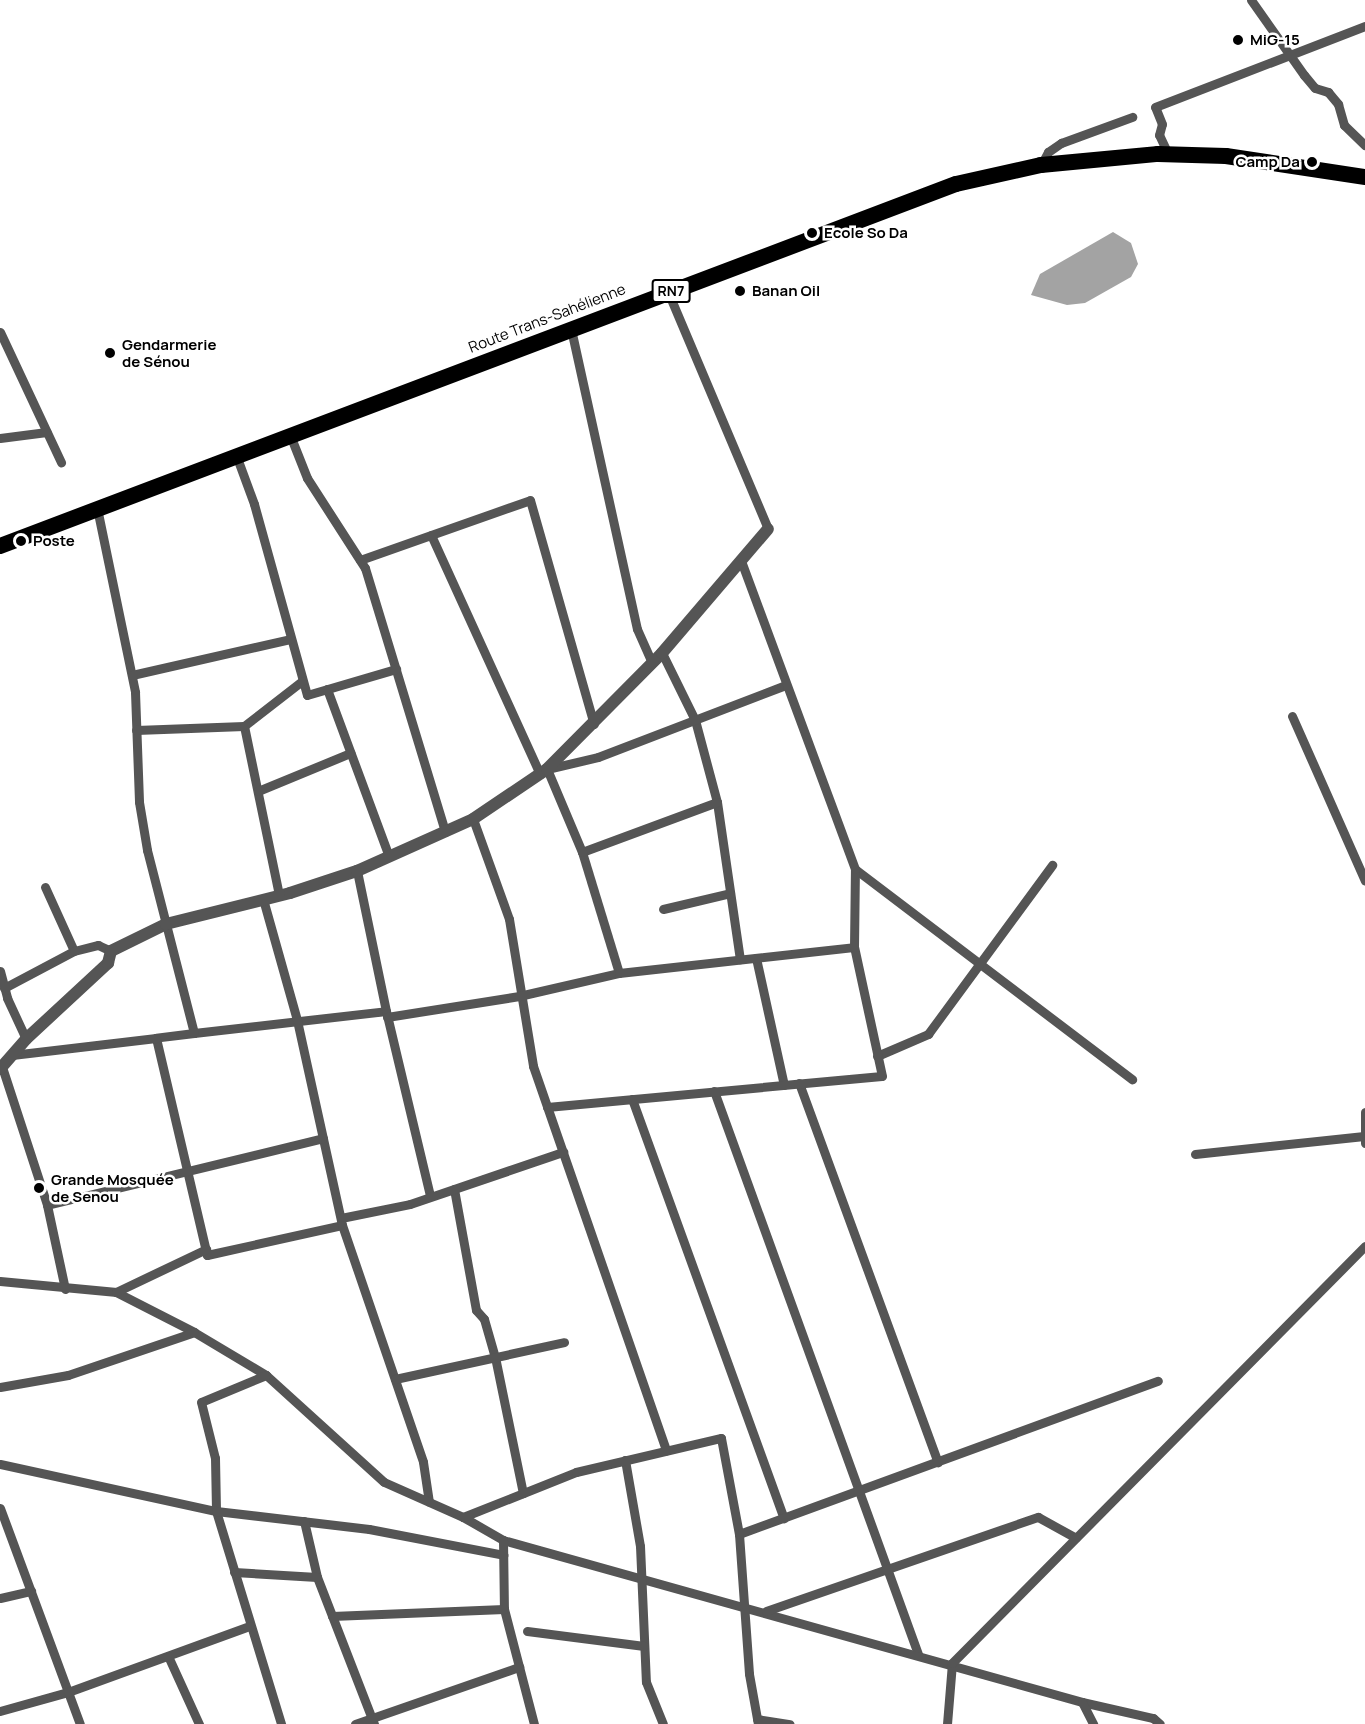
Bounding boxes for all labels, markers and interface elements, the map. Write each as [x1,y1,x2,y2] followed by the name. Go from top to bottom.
[1250,31,1300,49] place label: MiG-15
[1231,33,1245,47] marker: MiG-15
[1235,153,1300,171] place label: Camp Da
[1305,155,1319,169] marker: Camp Da
[824,224,908,242] place label: Ecole So Da
[805,226,819,240] marker: Ecole So Da
[466,280,628,356] street label: Route Trans-Sahélienne
[652,280,690,302] road number: RN7
[752,282,820,300] place label: Banan Oil
[733,284,747,298] marker: Banan Oil
[122,335,217,370] place label: Gendarmerie de Sénou
[103,346,117,360] marker: Gendarmerie de Sénou
[33,532,75,550] place label: Poste
[14,534,28,548] marker: Poste
[51,1170,174,1205] place label: Grande Mosquée de Senou
[32,1181,46,1195] marker: Grande Mosquée de Senou

